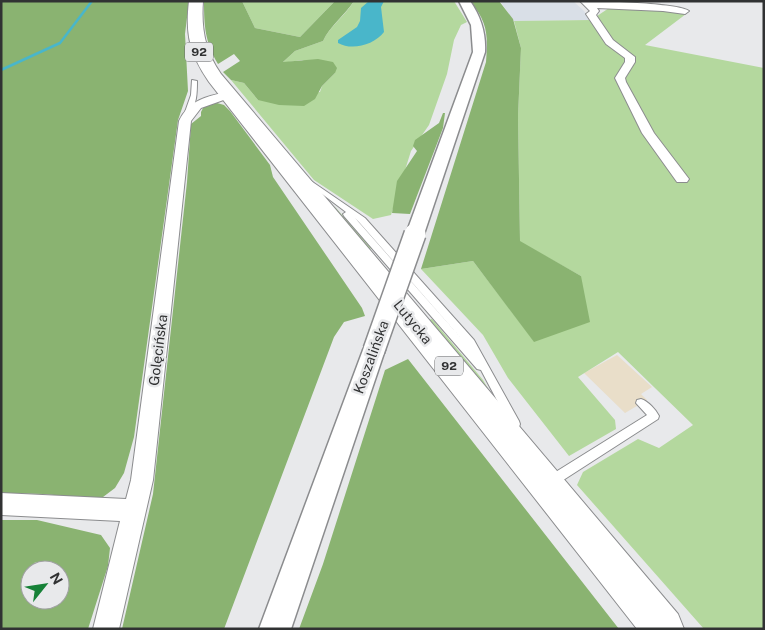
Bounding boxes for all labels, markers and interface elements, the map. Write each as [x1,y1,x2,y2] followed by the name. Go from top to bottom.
[185,42,213,62] road number: 92
[390,297,436,347] street label: Lutycka
[146,313,170,387] street label: Golęcińska
[350,318,392,396] street label: Koszalińska
[435,356,463,376] road number: 92
[20,560,70,610] north arrow
[47,570,66,587] text: N

